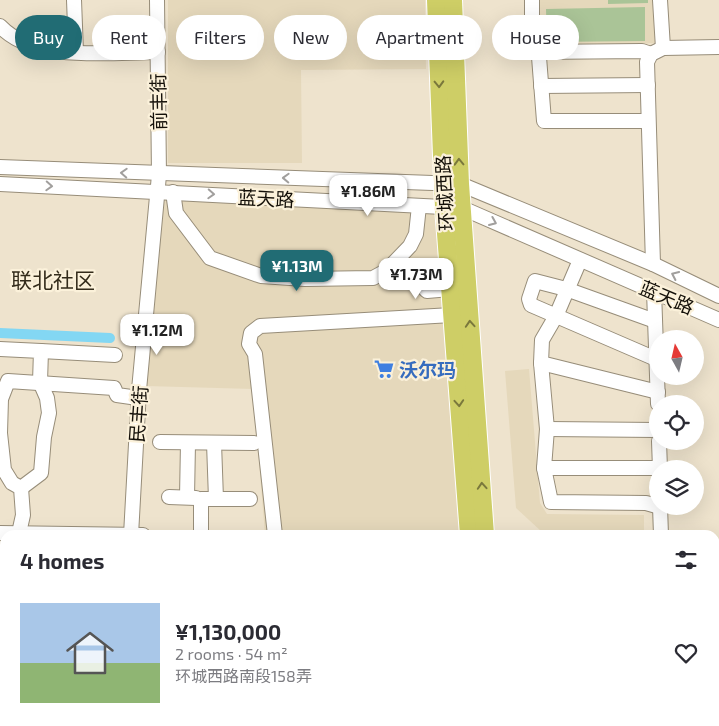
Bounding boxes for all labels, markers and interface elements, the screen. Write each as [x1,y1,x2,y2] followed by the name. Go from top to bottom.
[15,15,82,60] chip: Buy
[92,15,166,60] chip: Rent
[176,15,264,60] chip: Filters
[274,15,347,60] chip: New
[357,15,482,60] chip: Apartment
[492,15,579,60] chip: House
[146,73,170,131] street label: 前丰街
[434,80,444,88] one-way arrow
[431,154,457,232] street label: 环城西路
[454,158,465,166] one-way arrow
[119,168,127,178] one-way arrow
[282,173,290,184] one-way arrow
[327,174,409,217] pin: ¥1.86M
[45,181,53,192] one-way arrow
[340,181,396,200] text: ¥1.86M
[237,185,295,211] street label: 蓝天路
[207,189,215,200] one-way arrow
[488,215,497,226] one-way arrow
[256,250,338,292] pin: ¥1.13M
[271,256,323,275] text: ¥1.13M
[375,258,457,300] pin: ¥1.73M
[389,264,443,283] text: ¥1.73M
[11,267,95,292] district label: 联北社区
[671,270,680,281] one-way arrow
[636,275,698,319] street label: 蓝天路
[116,314,198,356] pin: ¥1.12M
[131,320,183,339] text: ¥1.12M
[465,320,476,328] one-way arrow
[649,330,704,385] north arrow
[649,330,704,515] map controls
[373,358,395,380] supermarket icon: 沃尔玛
[399,358,456,381] place label: 沃尔玛
[125,385,151,443] street label: 民丰街
[649,395,704,450] button: locate
[453,399,464,407] one-way arrow
[649,460,704,515] button: layers
[477,482,488,490] one-way arrow
[672,546,700,574] icon: filters
[20,548,104,573] text: 4 homes
[175,619,281,644] text: ¥1,130,000
[60,623,120,683] icon: home
[672,639,700,667] icon: heart
[175,644,288,663] text: 2 rooms · 54 m²
[175,666,312,685] text: 环城西路南段158弄

